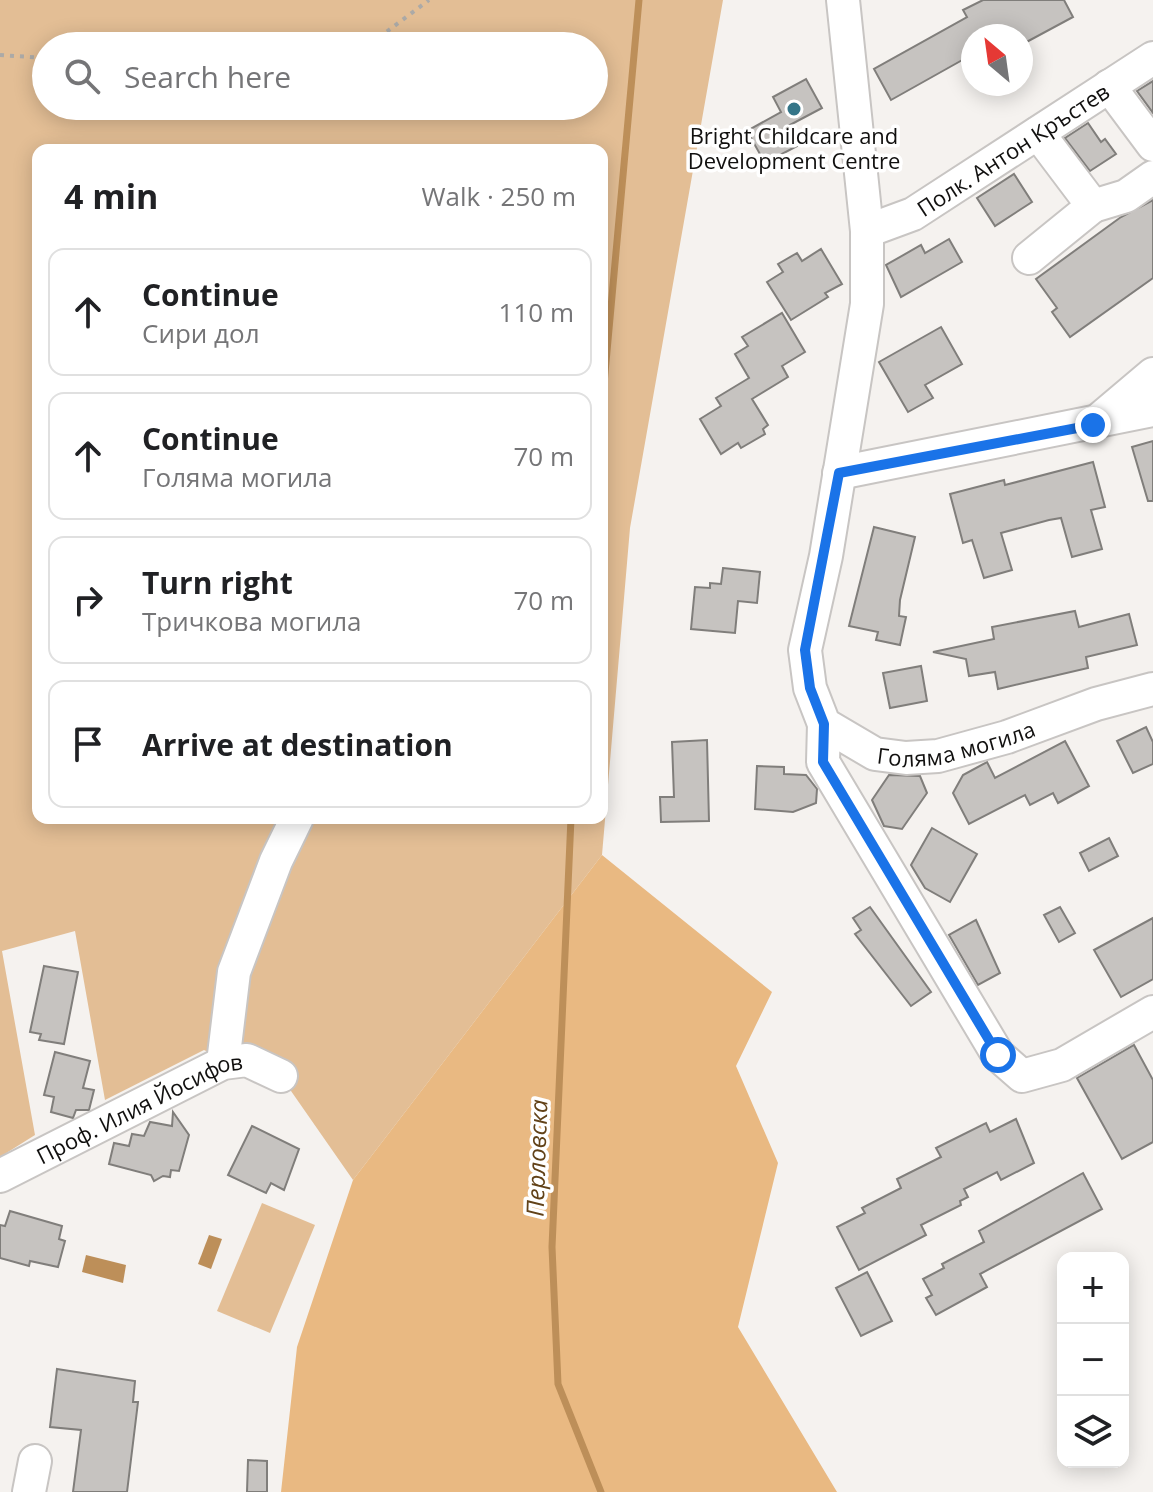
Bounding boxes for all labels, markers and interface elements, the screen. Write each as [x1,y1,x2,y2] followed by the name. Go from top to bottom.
[961,24,1033,96] north arrow
[32,32,608,120] search box
[60,54,104,98] icon: search
[124,56,291,97] text: Search here
[911,76,1115,223] street label: Полк. Антон Кръстев
[785,100,803,118] marker: Bright Childcare and Development Centre
[688,120,900,175] place label: Bright Childcare and Development Centre
[64,173,158,219] text: 4 min
[422,178,576,214] text: Walk · 250 m
[142,274,279,315] text: Continue
[66,290,110,334] icon: ahead
[499,294,574,330] text: 110 m
[142,315,260,351] text: Сири дол
[1075,407,1111,443] route end
[142,418,279,459] text: Continue
[66,434,110,478] icon: ahead
[513,438,574,474] text: 70 m
[142,459,332,495] text: Голяма могила
[142,562,293,603] text: Turn right
[66,578,110,622] icon: right
[513,582,574,618] text: 70 m
[142,603,362,639] text: Тричкова могила
[875,713,1039,773] street label: Голяма могила
[66,722,110,766] icon: arrive
[142,724,453,765] text: Arrive at destination
[980,1037,1016,1073] route start
[31,1046,244,1170] street label: Проф. Илия Йосифов
[517,1098,555,1217] water label: Перловска
[1057,1252,1129,1468] map controls
[1057,1252,1129,1324] button: +
[1057,1324,1129,1396] button: −
[1057,1396,1129,1468] button: layers

